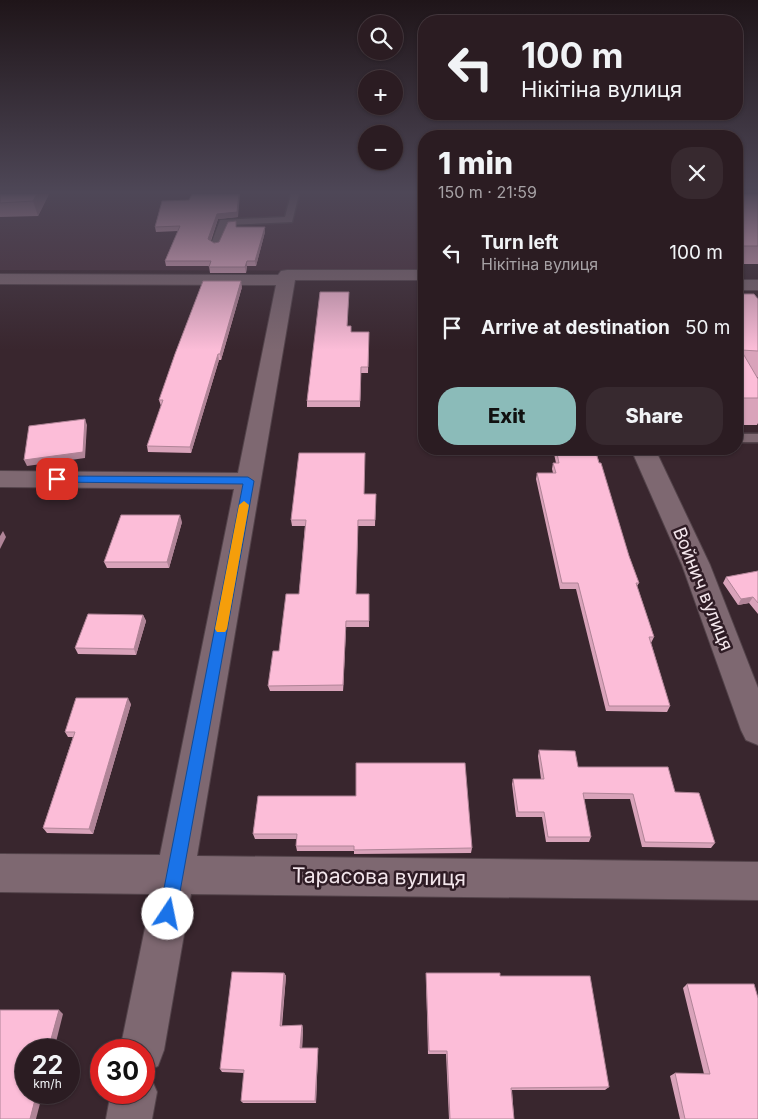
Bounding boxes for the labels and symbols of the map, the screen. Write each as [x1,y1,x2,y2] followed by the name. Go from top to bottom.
[36,458,78,500] pin
[669,524,738,654] street label: Войнич вулиця
[292,862,466,891] street label: Тарасова вулиця
[141,887,193,939] position arrow
[90,1039,155,1104] speed limit sign: 30

